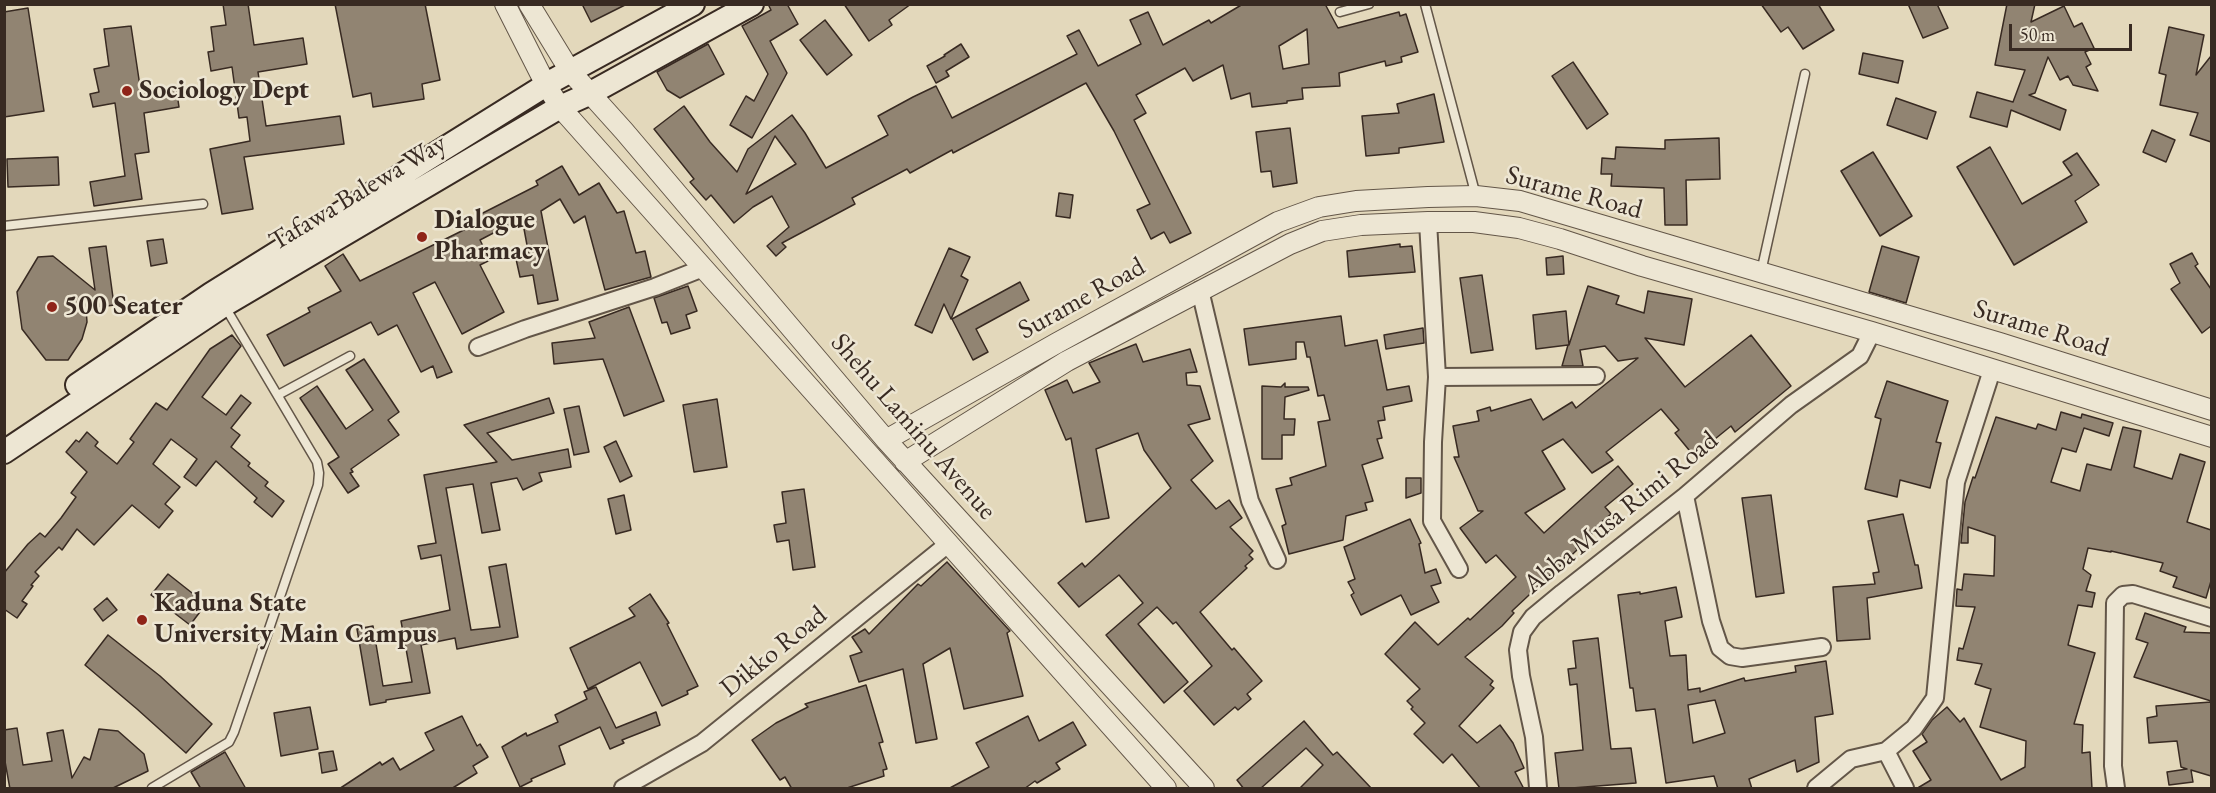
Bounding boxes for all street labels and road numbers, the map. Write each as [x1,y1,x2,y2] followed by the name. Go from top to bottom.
[264,127,452,259] street label: Tafawa Balewa Way
[1502,159,1646,227] street label: Surame Road
[1013,251,1151,347] street label: Surame Road
[1969,293,2113,365] street label: Surame Road
[823,327,1003,527] street label: Shehu Laminu Avenue
[1517,425,1725,601] street label: Abba Musa Rimi Road
[714,599,834,705] street label: Dikko Road

